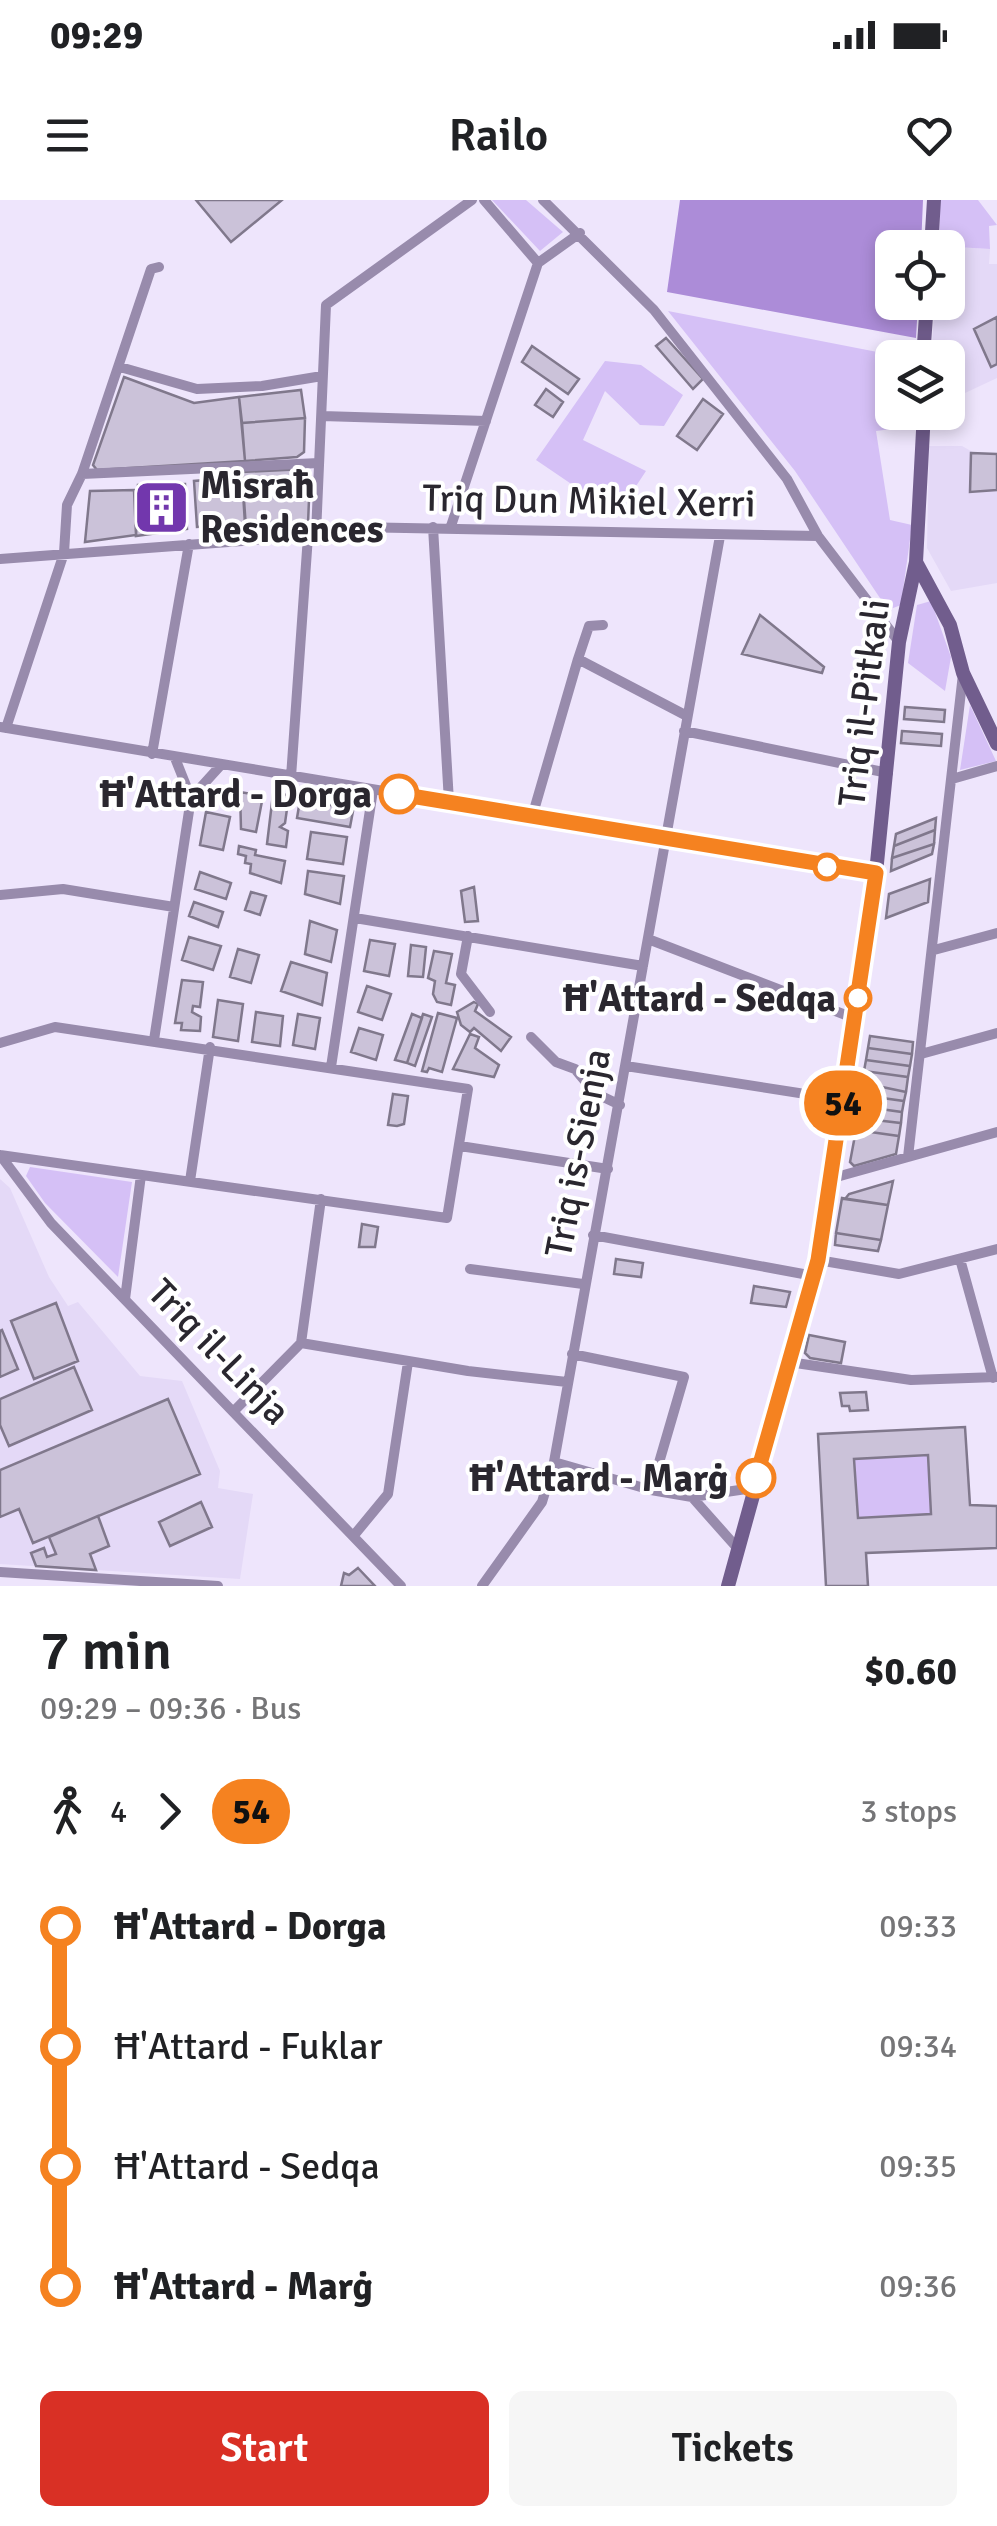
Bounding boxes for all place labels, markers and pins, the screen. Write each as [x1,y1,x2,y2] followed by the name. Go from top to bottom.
[200,462,384,553] place label: Misraħ Residences
[131,477,191,537] building icon: Misraħ Residences
[100,771,372,818] place label: Ħ'Attard - Dorga
[380,775,418,813] marker: Ħ'Attard - Dorga
[814,854,840,880] unlabelled marker
[563,975,836,1022] place label: Ħ'Attard - Sedqa
[845,985,871,1011] marker: Ħ'Attard - Sedqa
[469,1455,728,1502] place label: Ħ'Attard - Marġ
[737,1459,775,1497] marker: Ħ'Attard - Marġ

